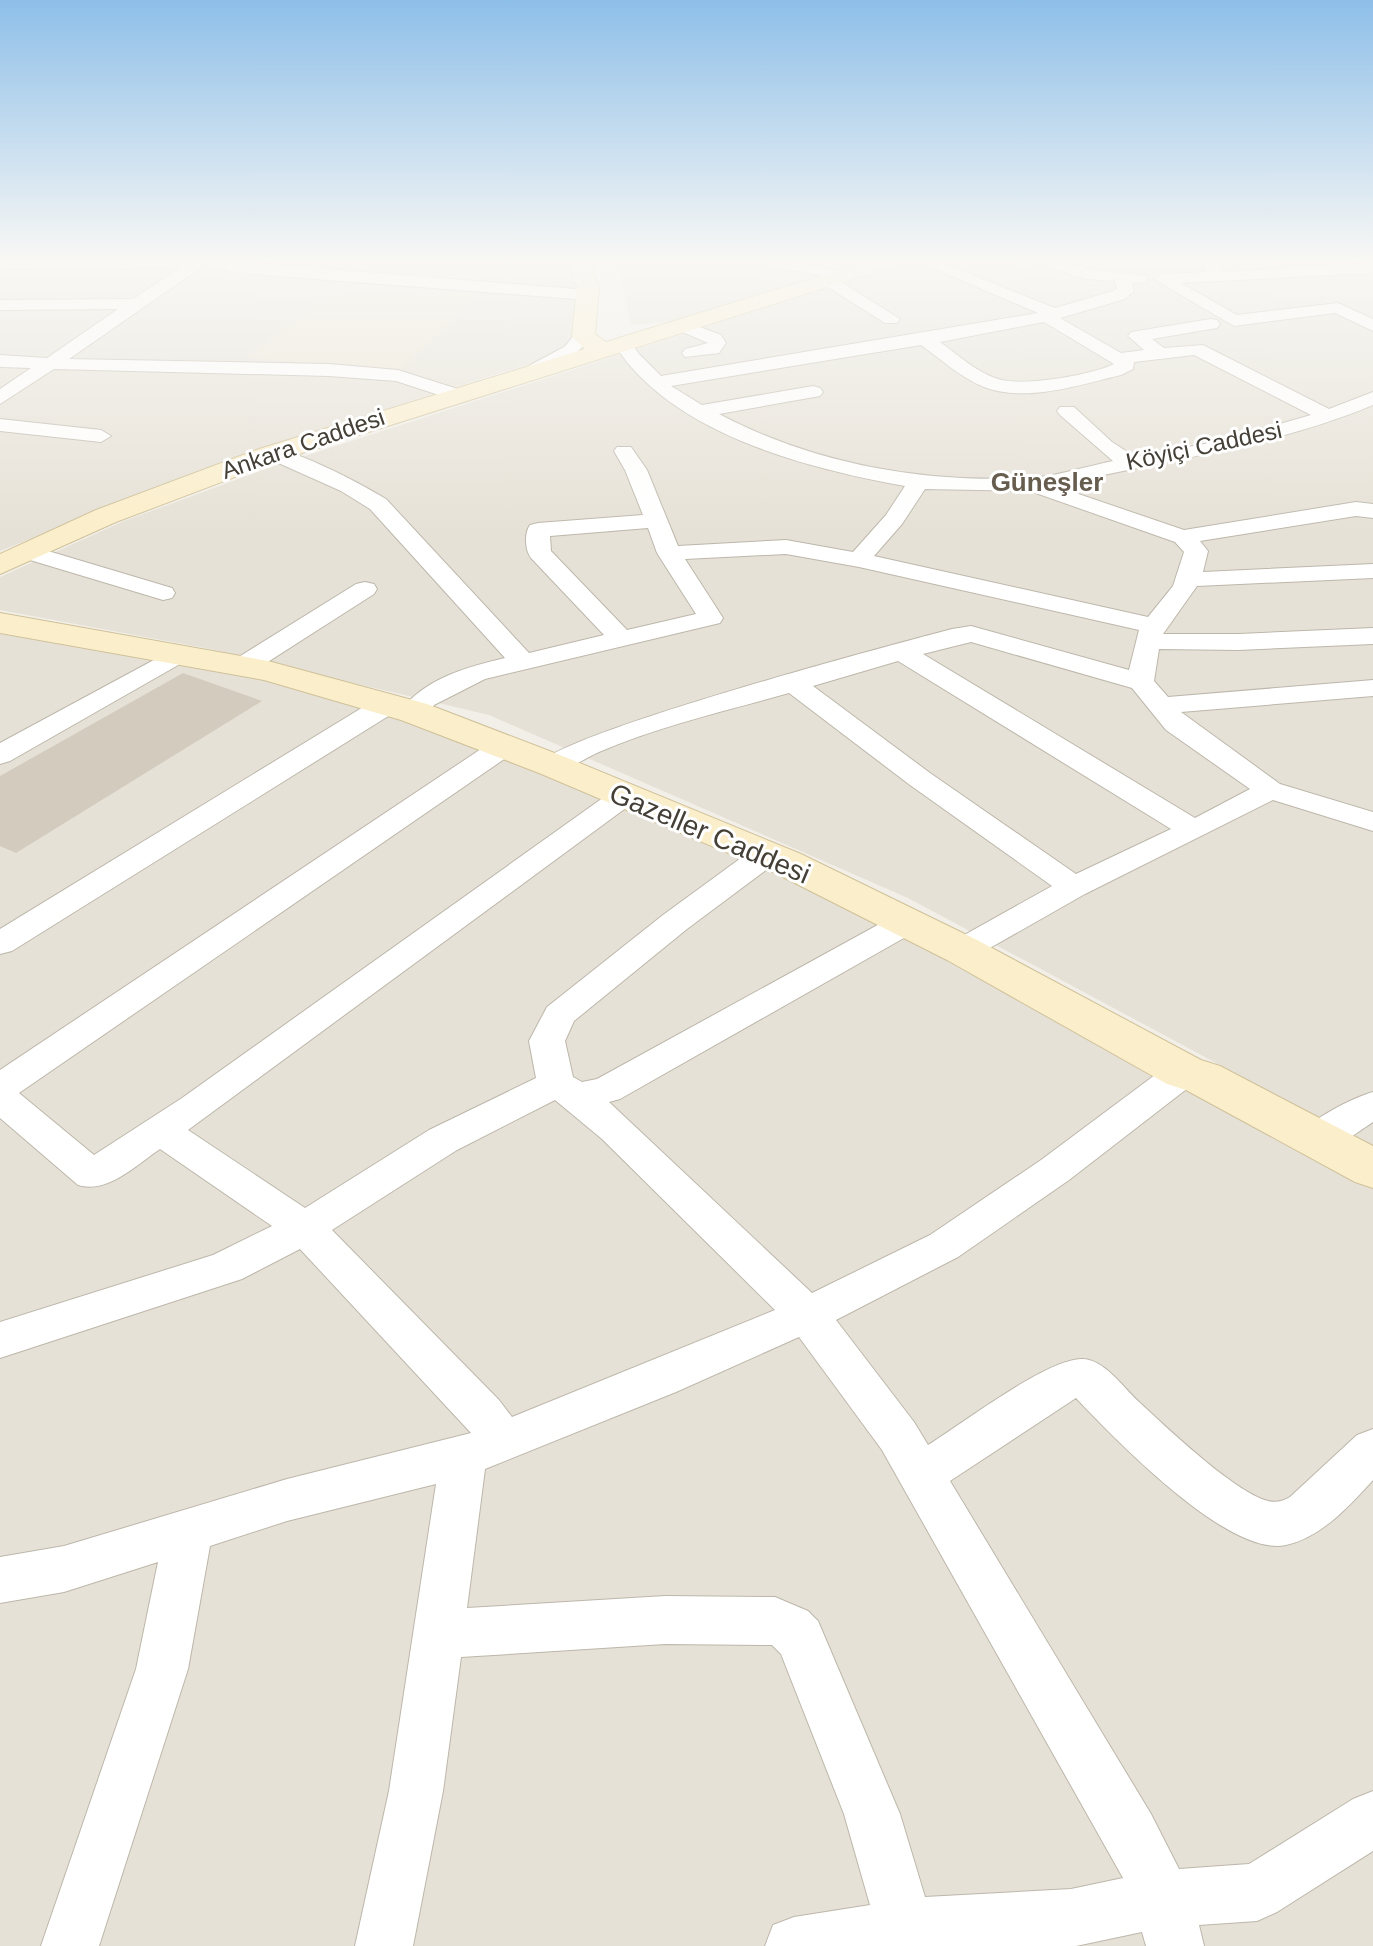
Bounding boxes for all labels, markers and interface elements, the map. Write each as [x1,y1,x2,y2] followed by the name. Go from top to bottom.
[218,403,388,484] street label: Ankara Caddesi
[1123,416,1284,475] street label: Köyiçi Caddesi
[991,467,1103,497] district label: Güneşler
[605,777,815,890] street label: Gazeller Caddesi

